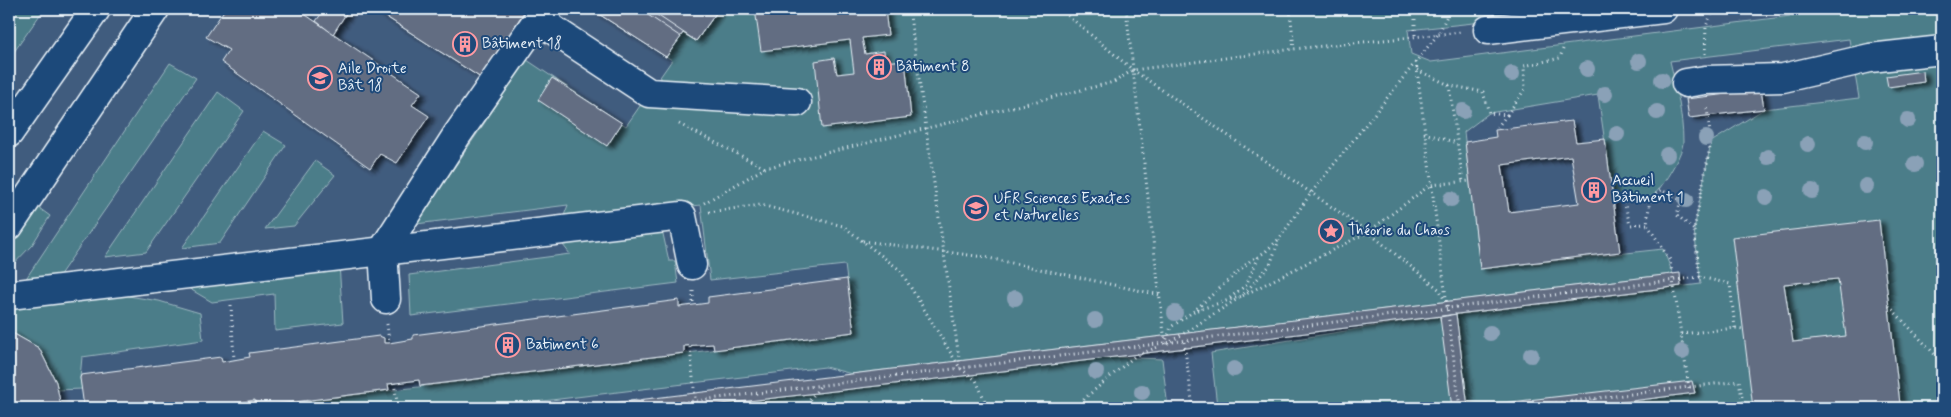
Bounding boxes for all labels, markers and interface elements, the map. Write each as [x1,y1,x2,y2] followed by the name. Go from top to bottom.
[452,31,478,57] building icon: Bâtiment 18
[482,34,562,54] place label: Bâtiment 18
[866,54,892,80] building icon: Bâtiment 8
[896,57,969,77] place label: Bâtiment 8
[338,59,407,96] place label: Aile Droite Bât 18
[307,65,333,91] school or university icon: Aile Droite Bât 18
[1612,171,1684,208] place label: Accueil Bâtiment 1
[1581,177,1607,203] building icon: Accueil Bâtiment 1
[994,189,1130,226] place label: UFR Sciences Exactes et Naturelles
[963,195,989,221] school or university icon: UFR Sciences Exactes et Naturelles
[1318,218,1344,244] place icon: Théorie du Chaos
[1348,221,1450,241] place label: Théorie du Chaos
[495,332,521,358] building icon: Batiment 6
[526,335,599,355] place label: Batiment 6

